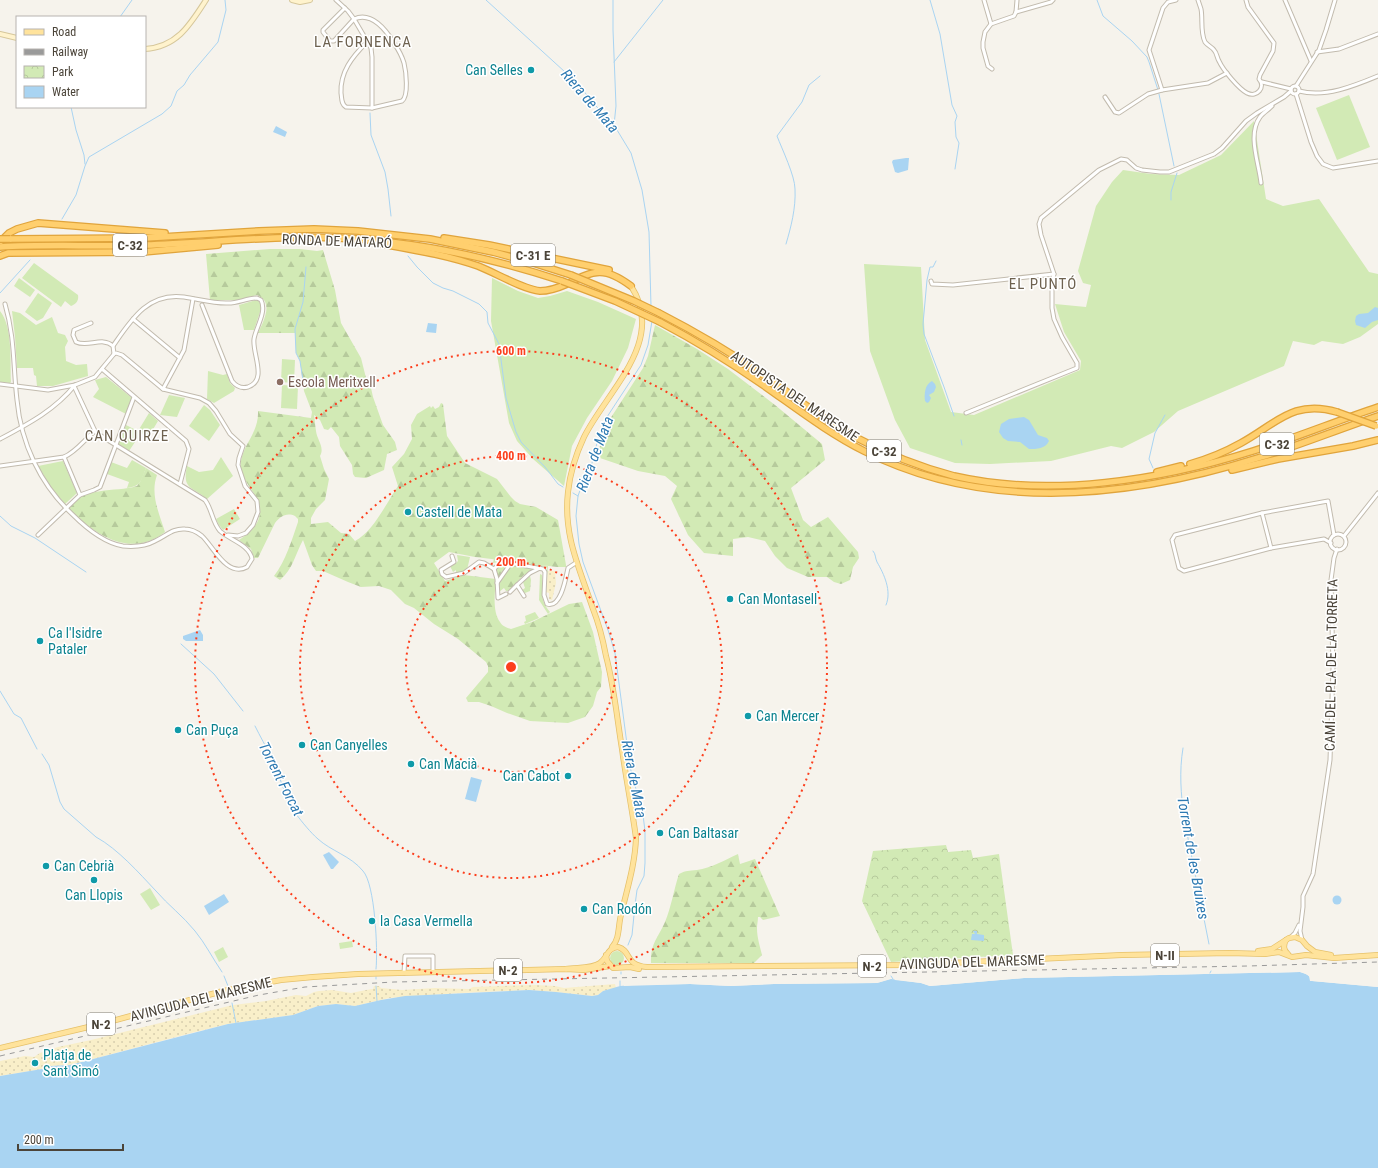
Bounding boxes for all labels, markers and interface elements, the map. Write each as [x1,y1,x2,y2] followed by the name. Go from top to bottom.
[16,16,146,108] legend
[52,25,76,39] text: Road
[314,33,412,51] district label: LA FORNENCA
[52,45,88,59] text: Railway
[465,62,523,78] place label: Can Selles
[52,65,74,79] text: Park
[526,65,536,75] marker: Can Selles
[557,65,623,137] water label: Riera de Mata
[52,85,80,99] text: Water
[282,230,392,251] street label: RONDA DE MATARÓ
[113,234,147,256] road number: C-32
[511,244,555,266] road number: C-31 E
[1009,275,1077,293] district label: EL PUNTÓ
[496,344,526,358] text: 600 m
[728,347,862,445] street label: AUTOPISTA DEL MARESME
[288,374,376,390] place label: Escola Meritxell
[275,377,285,387] marker: Escola Meritxell
[572,414,618,494] water label: Riera de Mata
[85,427,169,445] district label: CAN QUIRZE
[1260,433,1294,455] road number: C-32
[867,440,901,462] road number: C-32
[496,449,526,463] text: 400 m
[416,504,502,520] place label: Castell de Mata
[403,507,413,517] marker: Castell de Mata
[496,555,526,569] text: 200 m
[1320,579,1341,751] street label: CAMÍ DEL PLA DE LA TORRETA
[738,591,817,607] place label: Can Montasell
[725,594,735,604] marker: Can Montasell
[48,625,103,657] place label: Ca l'Isidre Pataler
[35,636,45,646] marker: Ca l'Isidre Pataler
[504,660,518,674] centre of rings
[756,708,819,724] place label: Can Mercer
[743,711,753,721] marker: Can Mercer
[186,722,238,738] place label: Can Puça
[173,725,183,735] marker: Can Puça
[310,737,388,753] place label: Can Canyelles
[618,738,650,820] water label: Riera de Mata
[255,739,308,820] water label: Torrent Forcat
[297,740,307,750] marker: Can Canyelles
[419,756,477,772] place label: Can Macià
[406,759,416,769] marker: Can Macià
[503,768,560,784] place label: Can Cabot
[563,771,573,781] marker: Can Cabot
[1173,795,1213,921] water label: Torrent de les Bruixes
[668,825,738,841] place label: Can Baltasar
[655,828,665,838] marker: Can Baltasar
[54,858,114,874] place label: Can Cebrià
[41,861,51,871] marker: Can Cebrià
[89,875,99,885] marker: Can Llopis
[65,887,123,903] place label: Can Llopis
[592,901,652,917] place label: Can Rodón
[579,904,589,914] marker: Can Rodón
[380,913,473,929] place label: la Casa Vermella
[367,916,377,926] marker: la Casa Vermella
[1151,944,1179,966] road number: N-II
[899,951,1045,973] street label: AVINGUDA DEL MARESME
[858,955,886,977] road number: N-2
[494,959,522,981] road number: N-2
[128,974,274,1024] street label: AVINGUDA DEL MARESME
[87,1013,115,1035] road number: N-2
[43,1047,99,1079] place label: Platja de Sant Simó
[30,1058,40,1068] marker: Platja de Sant Simó
[18,1126,123,1152] scale bar
[24,1133,54,1147] text: 200 m

